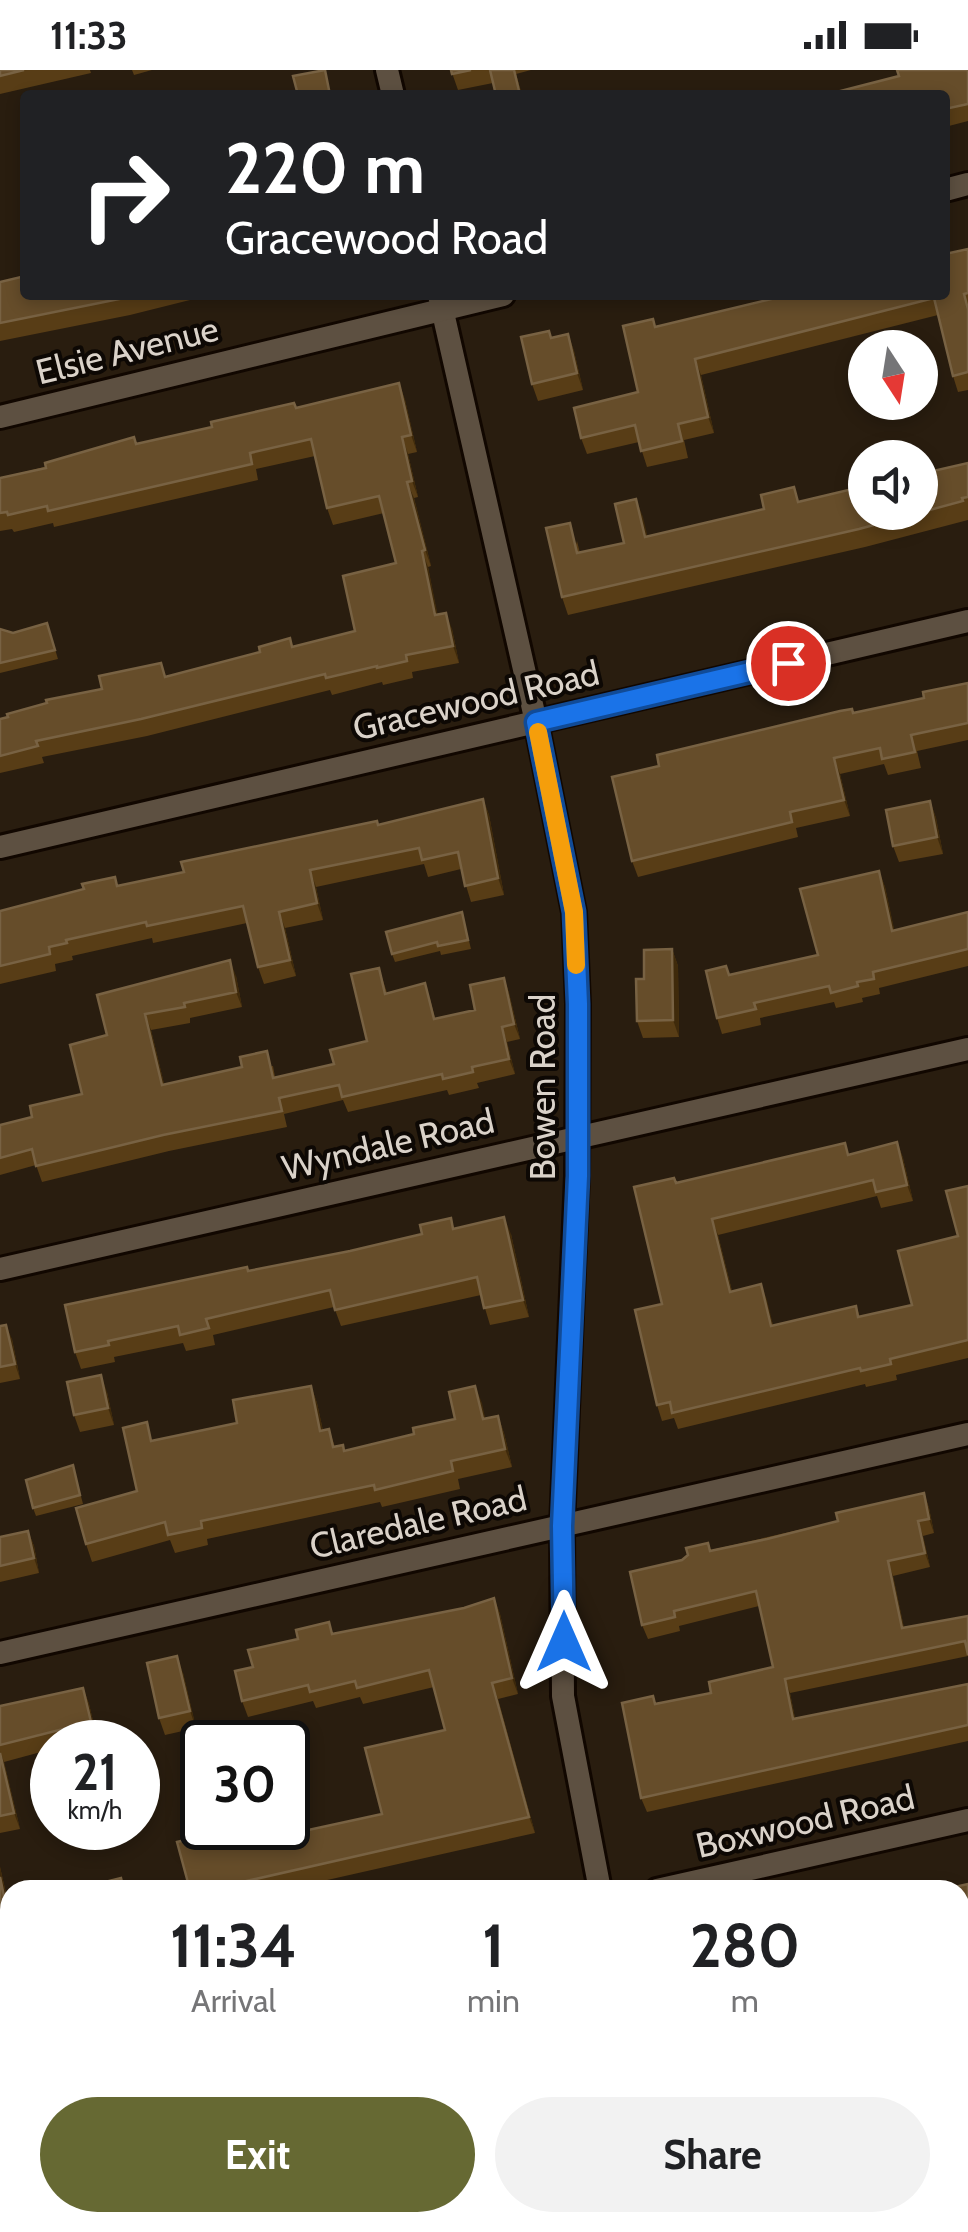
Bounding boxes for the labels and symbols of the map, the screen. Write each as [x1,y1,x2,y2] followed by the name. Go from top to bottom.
[31,307,223,393] street label: Elsie Avenue
[848,330,938,420] north arrow
[746,621,831,706] pin
[349,651,603,749] street label: Gracewood Road
[521,994,564,1180] street label: Bowen Road
[278,1099,498,1189] street label: Wyndale Road
[305,1476,531,1568] street label: Claredale Road
[512,1590,616,1694] position arrow
[180,1720,310,1850] speed limit sign: 30
[692,1775,918,1867] street label: Boxwood Road

